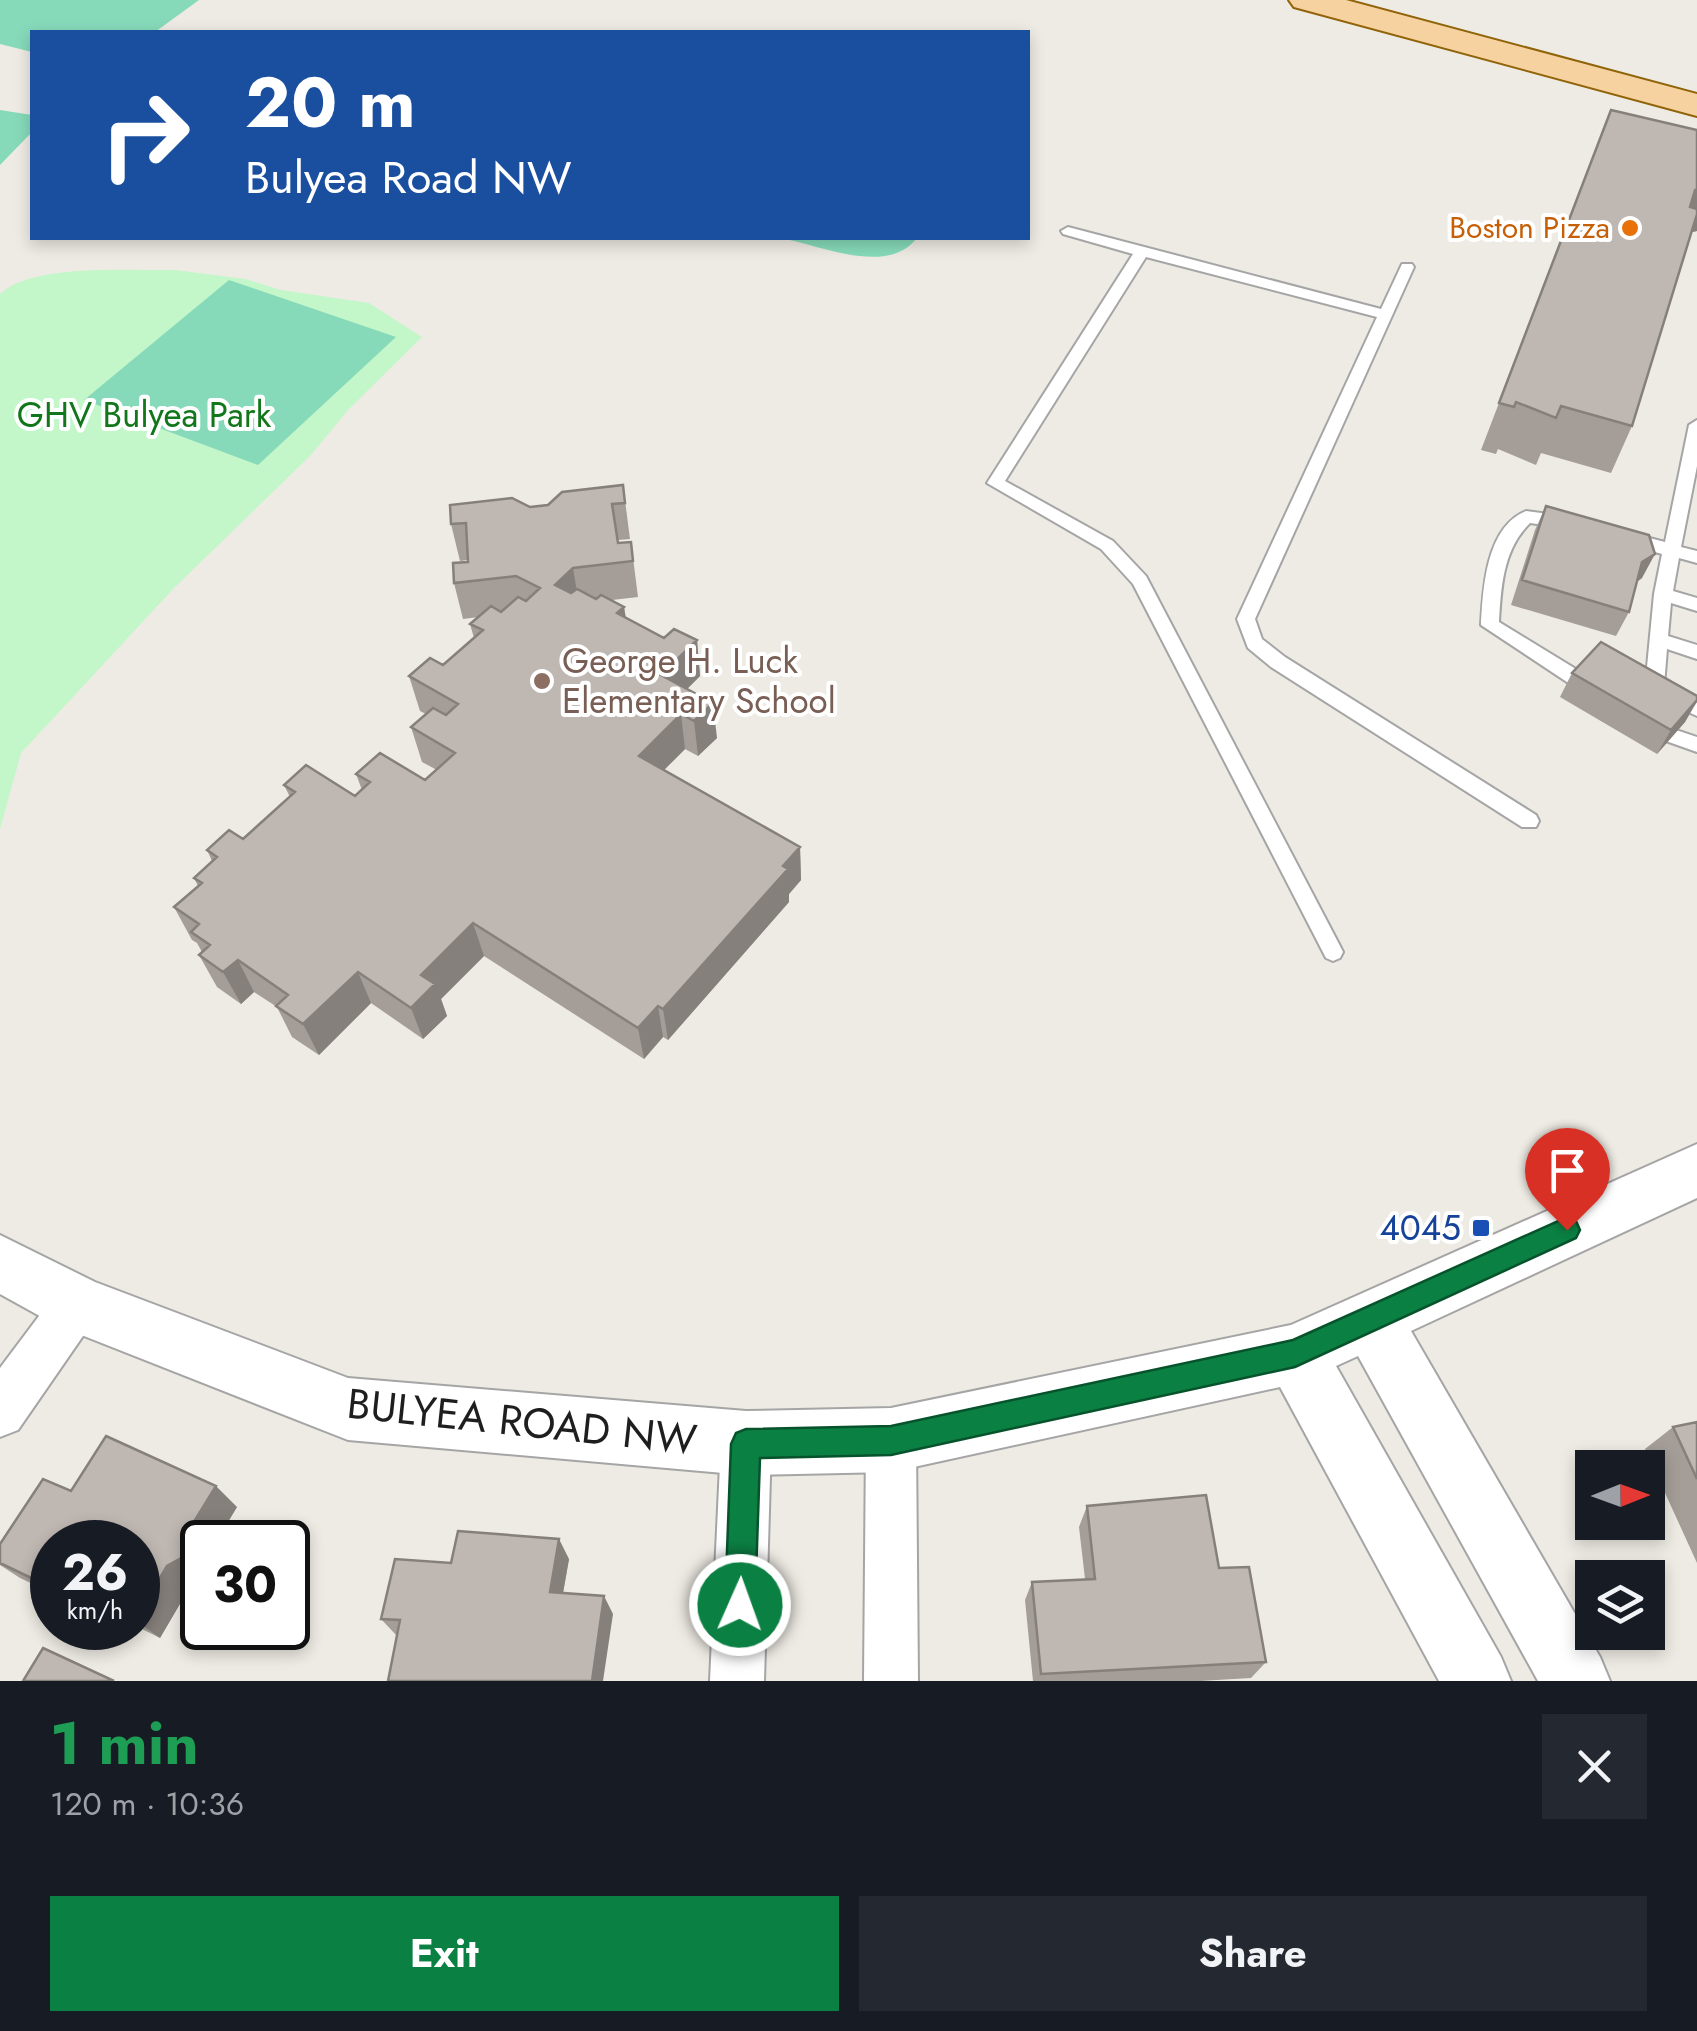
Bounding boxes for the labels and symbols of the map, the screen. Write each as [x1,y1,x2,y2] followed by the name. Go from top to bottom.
[1449,206,1610,249] place label: Boston Pizza
[1619,217,1641,239] marker: Boston Pizza
[17,390,272,440] park label: GHV Bulyea Park
[562,636,836,726] place label: George H. Luck Elementary School
[531,670,553,692] marker: George H. Luck Elementary School
[1525,1128,1610,1231] pin
[1379,1203,1461,1253] place label: 4045
[1470,1217,1492,1239] marker: 4045
[344,1373,700,1470] street label: BULYEA ROAD NW
[1575,1450,1665,1540] north arrow
[180,1520,310,1650] speed limit sign: 30
[688,1553,792,1657] position arrow

